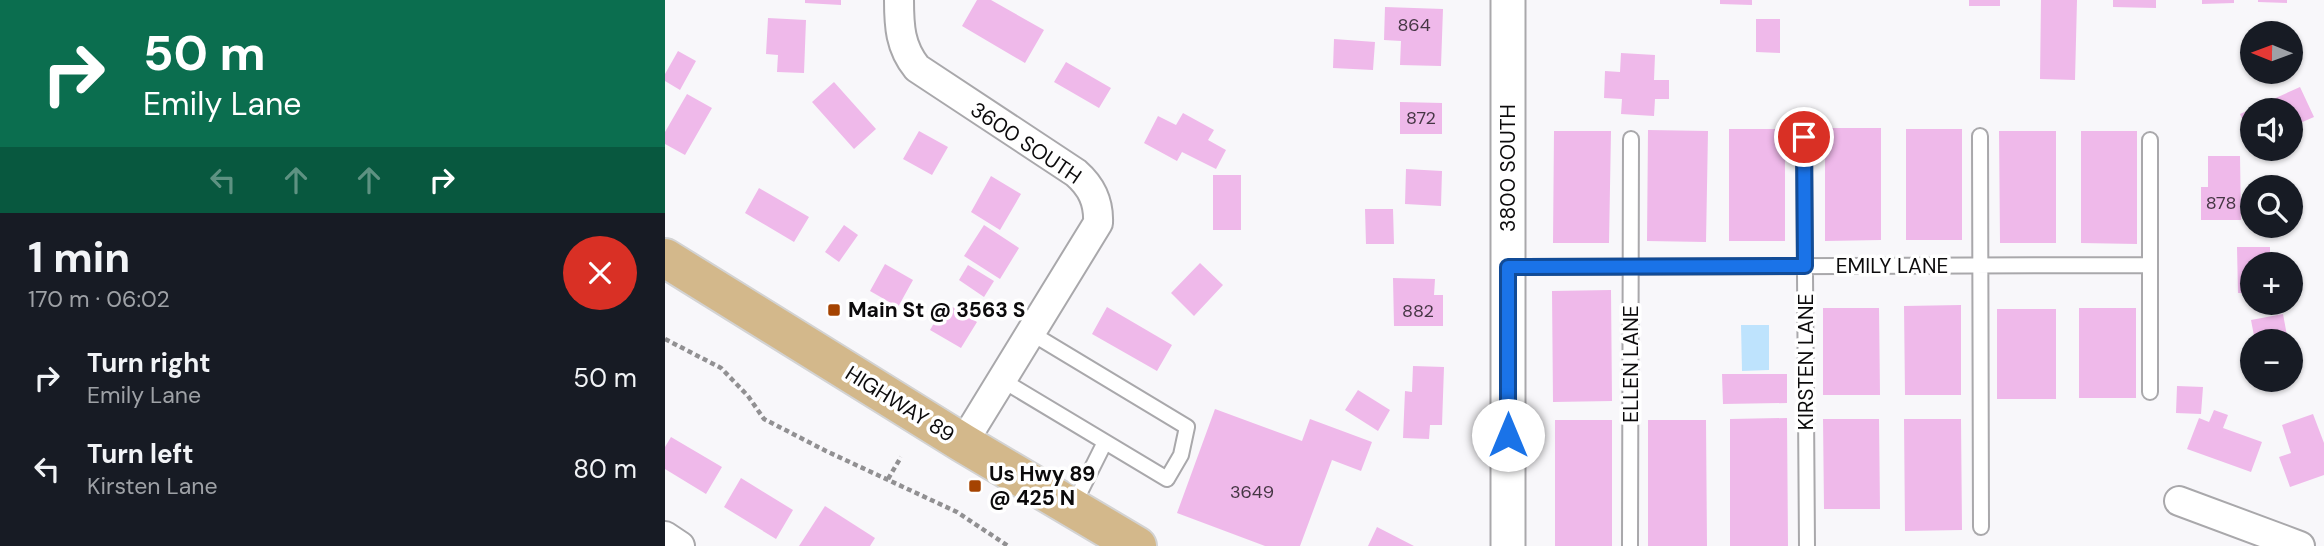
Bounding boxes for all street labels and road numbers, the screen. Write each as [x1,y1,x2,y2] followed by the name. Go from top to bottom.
[965,96,1087,190] street label: 3600 SOUTH
[1494,104,1522,232] street label: 3800 SOUTH
[1836,252,1948,280] street label: EMILY LANE
[1792,294,1820,430] street label: KIRSTEN LANE
[1617,305,1645,423] street label: ELLEN LANE
[840,359,960,449] street label: HIGHWAY 89

